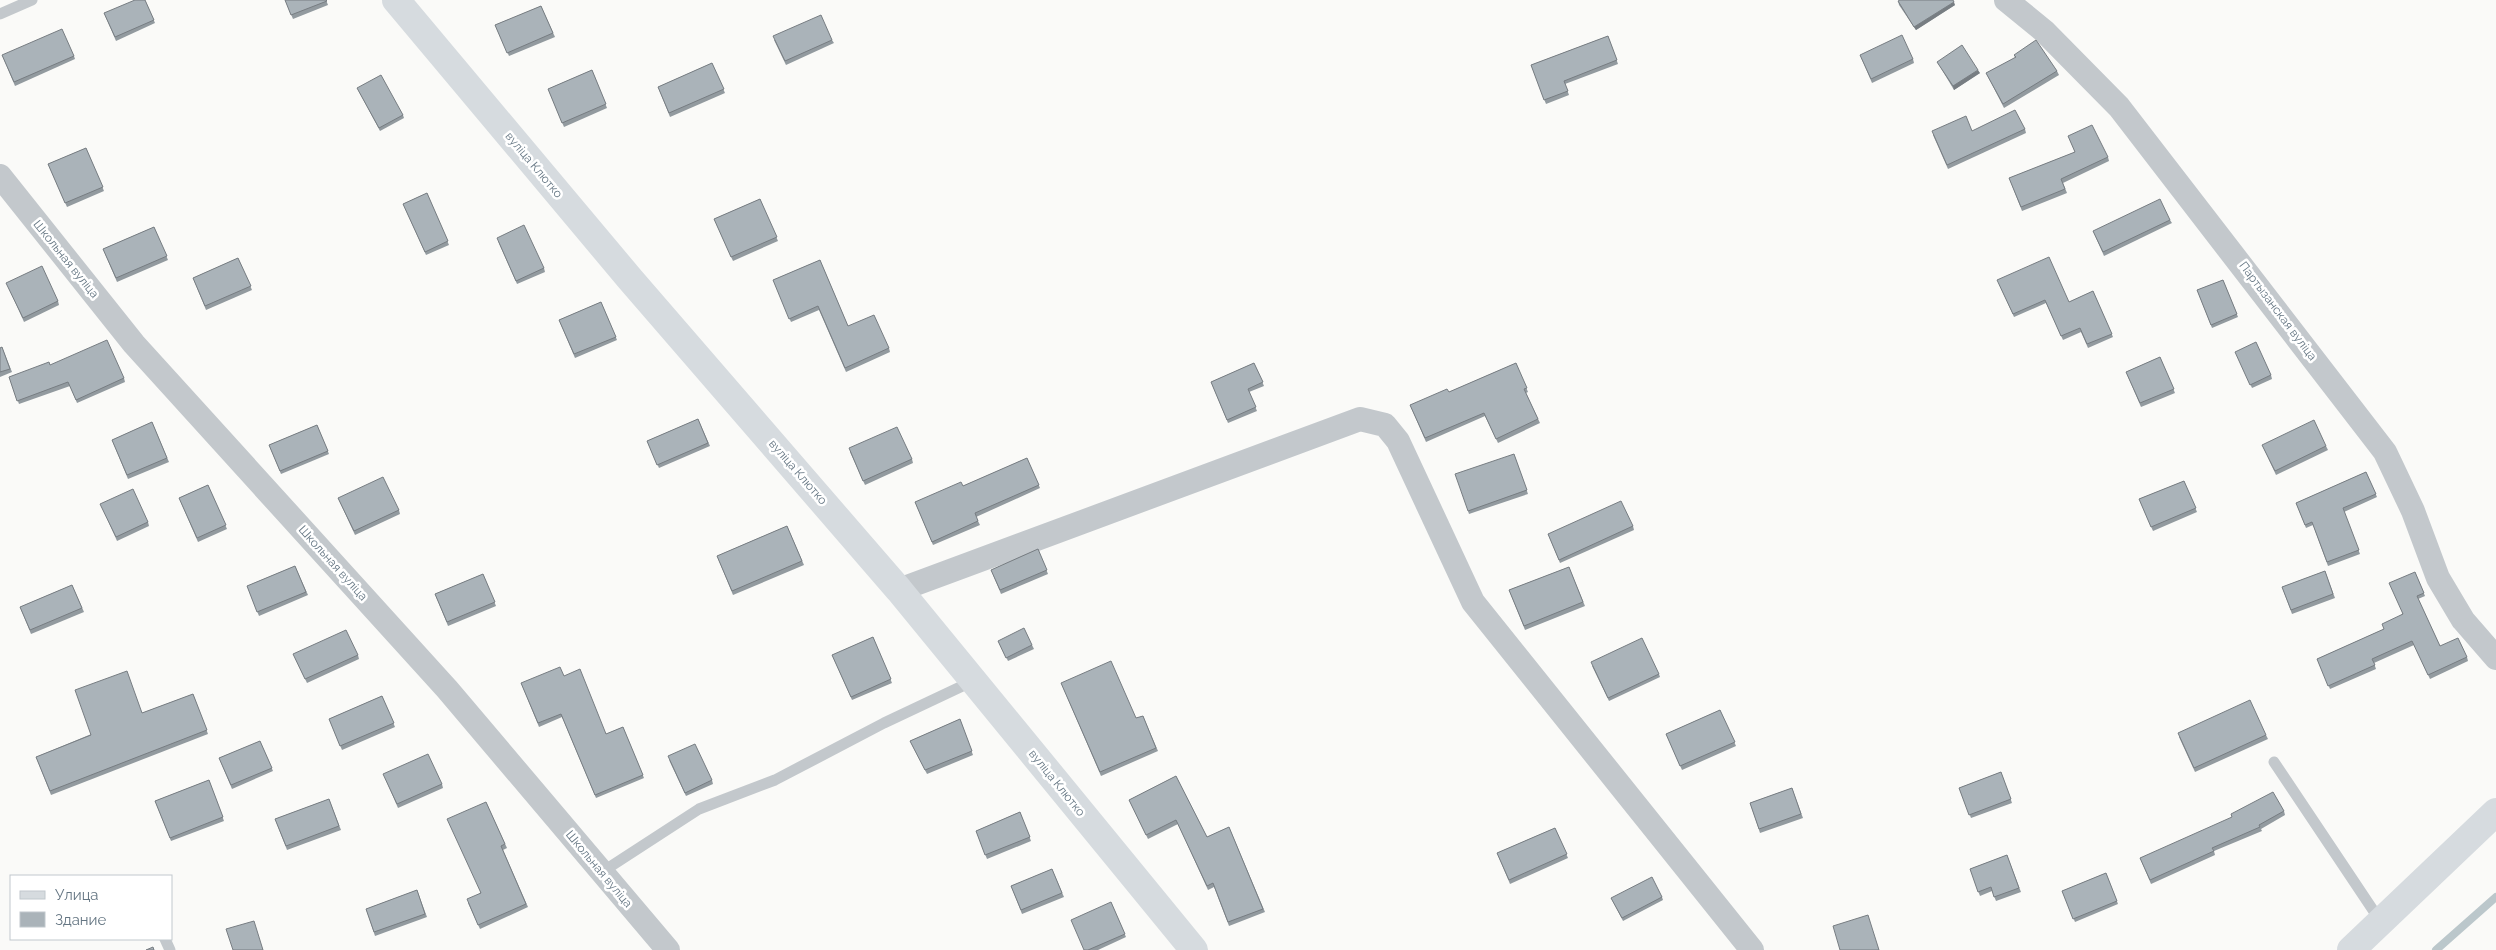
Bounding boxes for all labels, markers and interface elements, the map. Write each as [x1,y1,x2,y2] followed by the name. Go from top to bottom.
[502,129,566,201] street label: вуліца Клютко
[30,217,102,301] street label: Школьная вуліца
[2236,259,2320,363] street label: Партызанская вуліца
[766,437,830,507] street label: вуліца Клютко
[296,523,370,603] street label: Школьная вуліца
[1026,747,1088,819] street label: вуліца Клютко
[563,828,635,910] street label: Школьная вуліца
[10,875,172,940] legend
[55,886,99,904] text: Улица
[55,911,107,929] text: Здание

